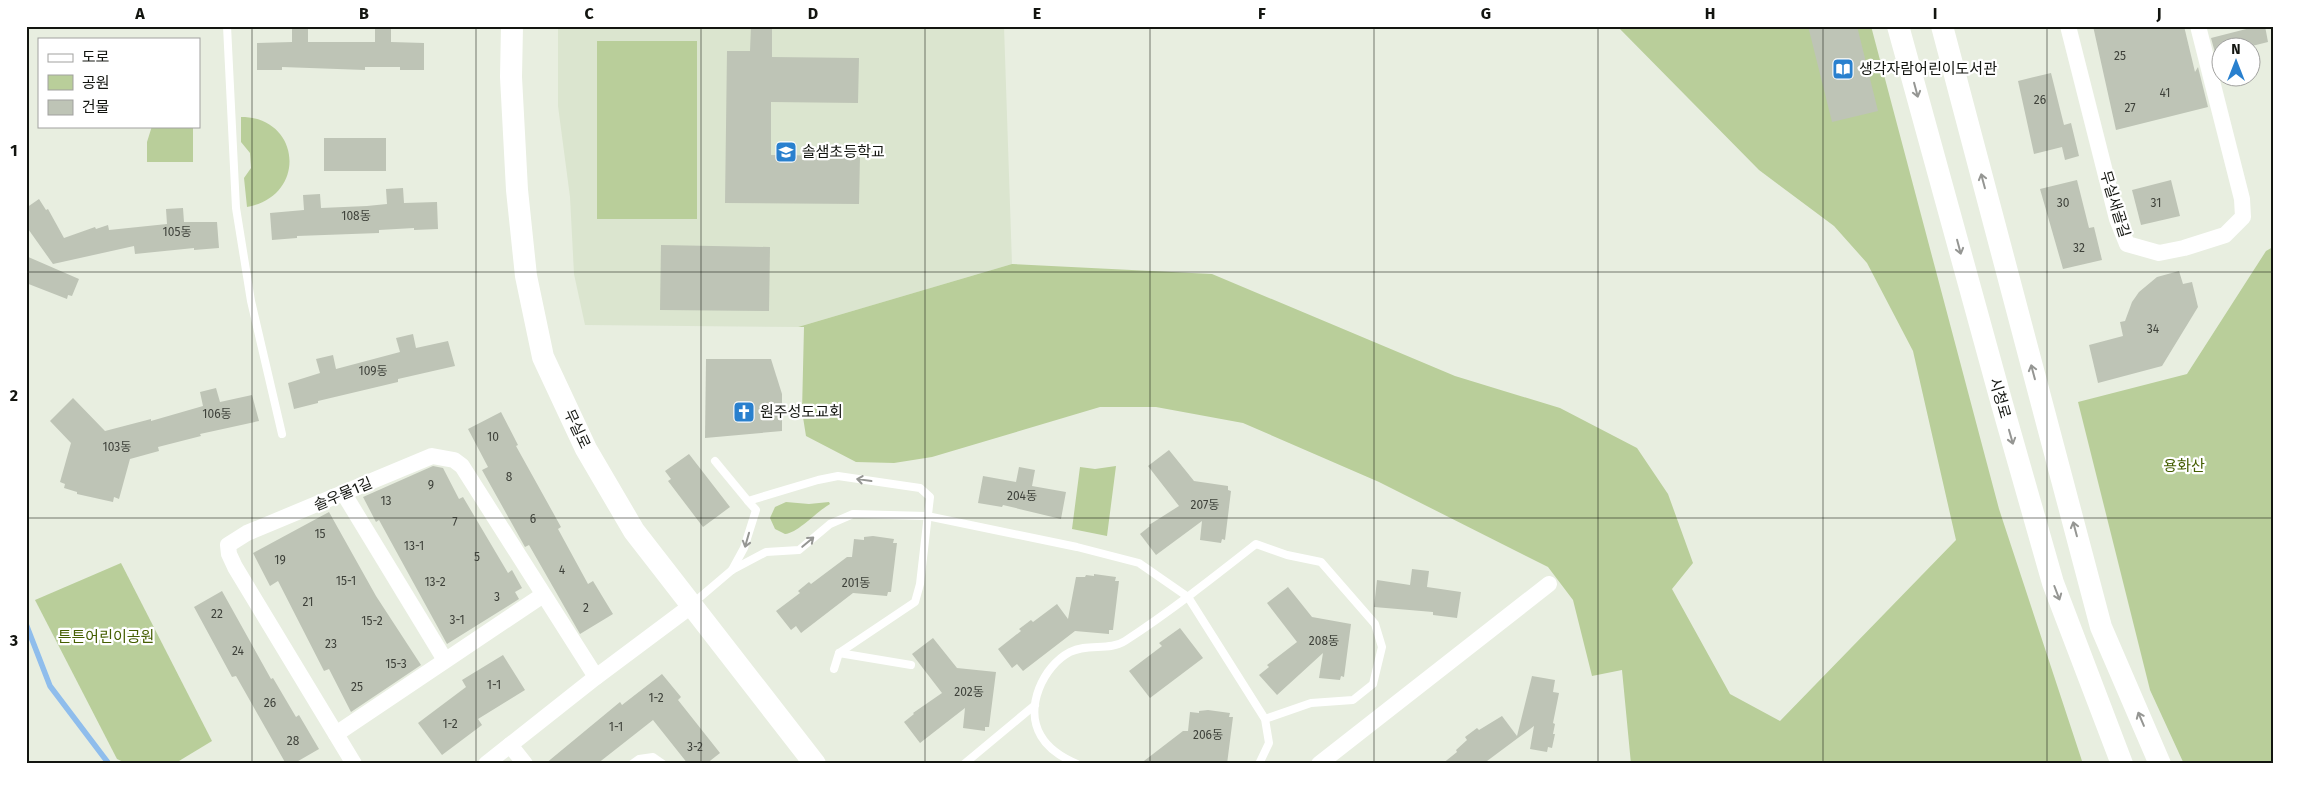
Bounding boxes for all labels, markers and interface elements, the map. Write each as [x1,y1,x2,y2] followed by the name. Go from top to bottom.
[134,4,145,23] text: A
[359,4,369,23] text: B
[584,4,594,23] text: C
[808,4,818,23] text: D
[1033,4,1041,23] text: E
[1258,4,1266,23] text: F
[1481,4,1491,23] text: G
[1705,4,1715,23] text: H
[1933,4,1937,23] text: I
[2155,4,2162,23] text: J
[38,38,200,128] legend
[2212,38,2262,88] north arrow
[2231,41,2241,58] text: N
[82,48,110,66] text: 도로
[2114,49,2126,63] house number: 25
[1831,57,1855,81] library icon: 생각자람어린이도서관
[1859,60,1997,78] place label: 생각자람어린이도서관
[82,74,110,92] text: 공원
[1911,82,1921,98] one-way arrow
[2160,86,2170,100] house number: 41
[2034,93,2046,107] house number: 26
[82,98,110,116] text: 건물
[2124,101,2136,115] house number: 27
[774,140,798,164] school or university icon: 솔샘초등학교
[10,141,18,160] text: 1
[802,143,885,161] place label: 솔샘초등학교
[2096,168,2134,240] street label: 무실새골길
[1977,174,1987,190] one-way arrow
[2057,196,2070,210] house number: 30
[2151,196,2161,210] house number: 31
[341,209,371,223] house number: 108동
[163,225,191,239] house number: 105동
[1954,238,1964,254] one-way arrow
[2073,241,2085,255] house number: 32
[2147,322,2160,336] house number: 34
[358,364,388,378] house number: 109동
[2027,365,2037,381] one-way arrow
[1986,376,2014,420] street label: 시청로
[10,386,18,405] text: 2
[732,400,756,424] church icon: 원주성도교회
[760,403,843,421] place label: 원주성도교회
[560,406,594,452] street label: 무실로
[202,407,232,421] house number: 106동
[2007,429,2017,445] one-way arrow
[487,430,499,444] house number: 10
[103,440,131,454] house number: 103동
[2163,457,2205,475] park label: 용화산
[506,470,513,484] house number: 8
[311,474,375,514] street label: 솔우물1길
[857,475,873,485] one-way arrow
[428,478,434,492] house number: 9
[1007,489,1037,503] house number: 204동
[380,494,392,508] house number: 13
[1191,498,1219,512] house number: 207동
[530,512,536,526] house number: 6
[452,515,458,529] house number: 7
[2069,522,2079,538] one-way arrow
[314,527,326,541] house number: 15
[741,532,751,548] one-way arrow
[802,536,815,548] one-way arrow
[404,539,424,553] house number: 13-1
[474,550,480,564] house number: 5
[274,553,286,567] house number: 19
[559,563,566,577] house number: 4
[336,574,356,588] house number: 15-1
[424,575,446,589] house number: 13-2
[842,576,870,590] house number: 201동
[2053,585,2062,600] one-way arrow
[494,590,500,604] house number: 3
[303,595,313,609] house number: 21
[583,601,589,615] house number: 2
[211,607,223,621] house number: 22
[449,613,465,627] house number: 3-1
[361,614,383,628] house number: 15-2
[58,628,154,646] park label: 튼튼어린이공원
[9,631,18,650] text: 3
[1309,634,1339,648] house number: 208동
[325,637,337,651] house number: 23
[232,644,245,658] house number: 24
[385,657,407,671] house number: 15-3
[487,678,501,692] house number: 1-1
[351,680,363,694] house number: 25
[954,685,984,699] house number: 202동
[648,691,664,705] house number: 1-2
[264,696,276,710] house number: 26
[2136,712,2146,727] one-way arrow
[442,717,458,731] house number: 1-2
[609,720,623,734] house number: 1-1
[1193,728,1223,742] house number: 206동
[287,734,300,748] house number: 28
[687,740,703,754] house number: 3-2

